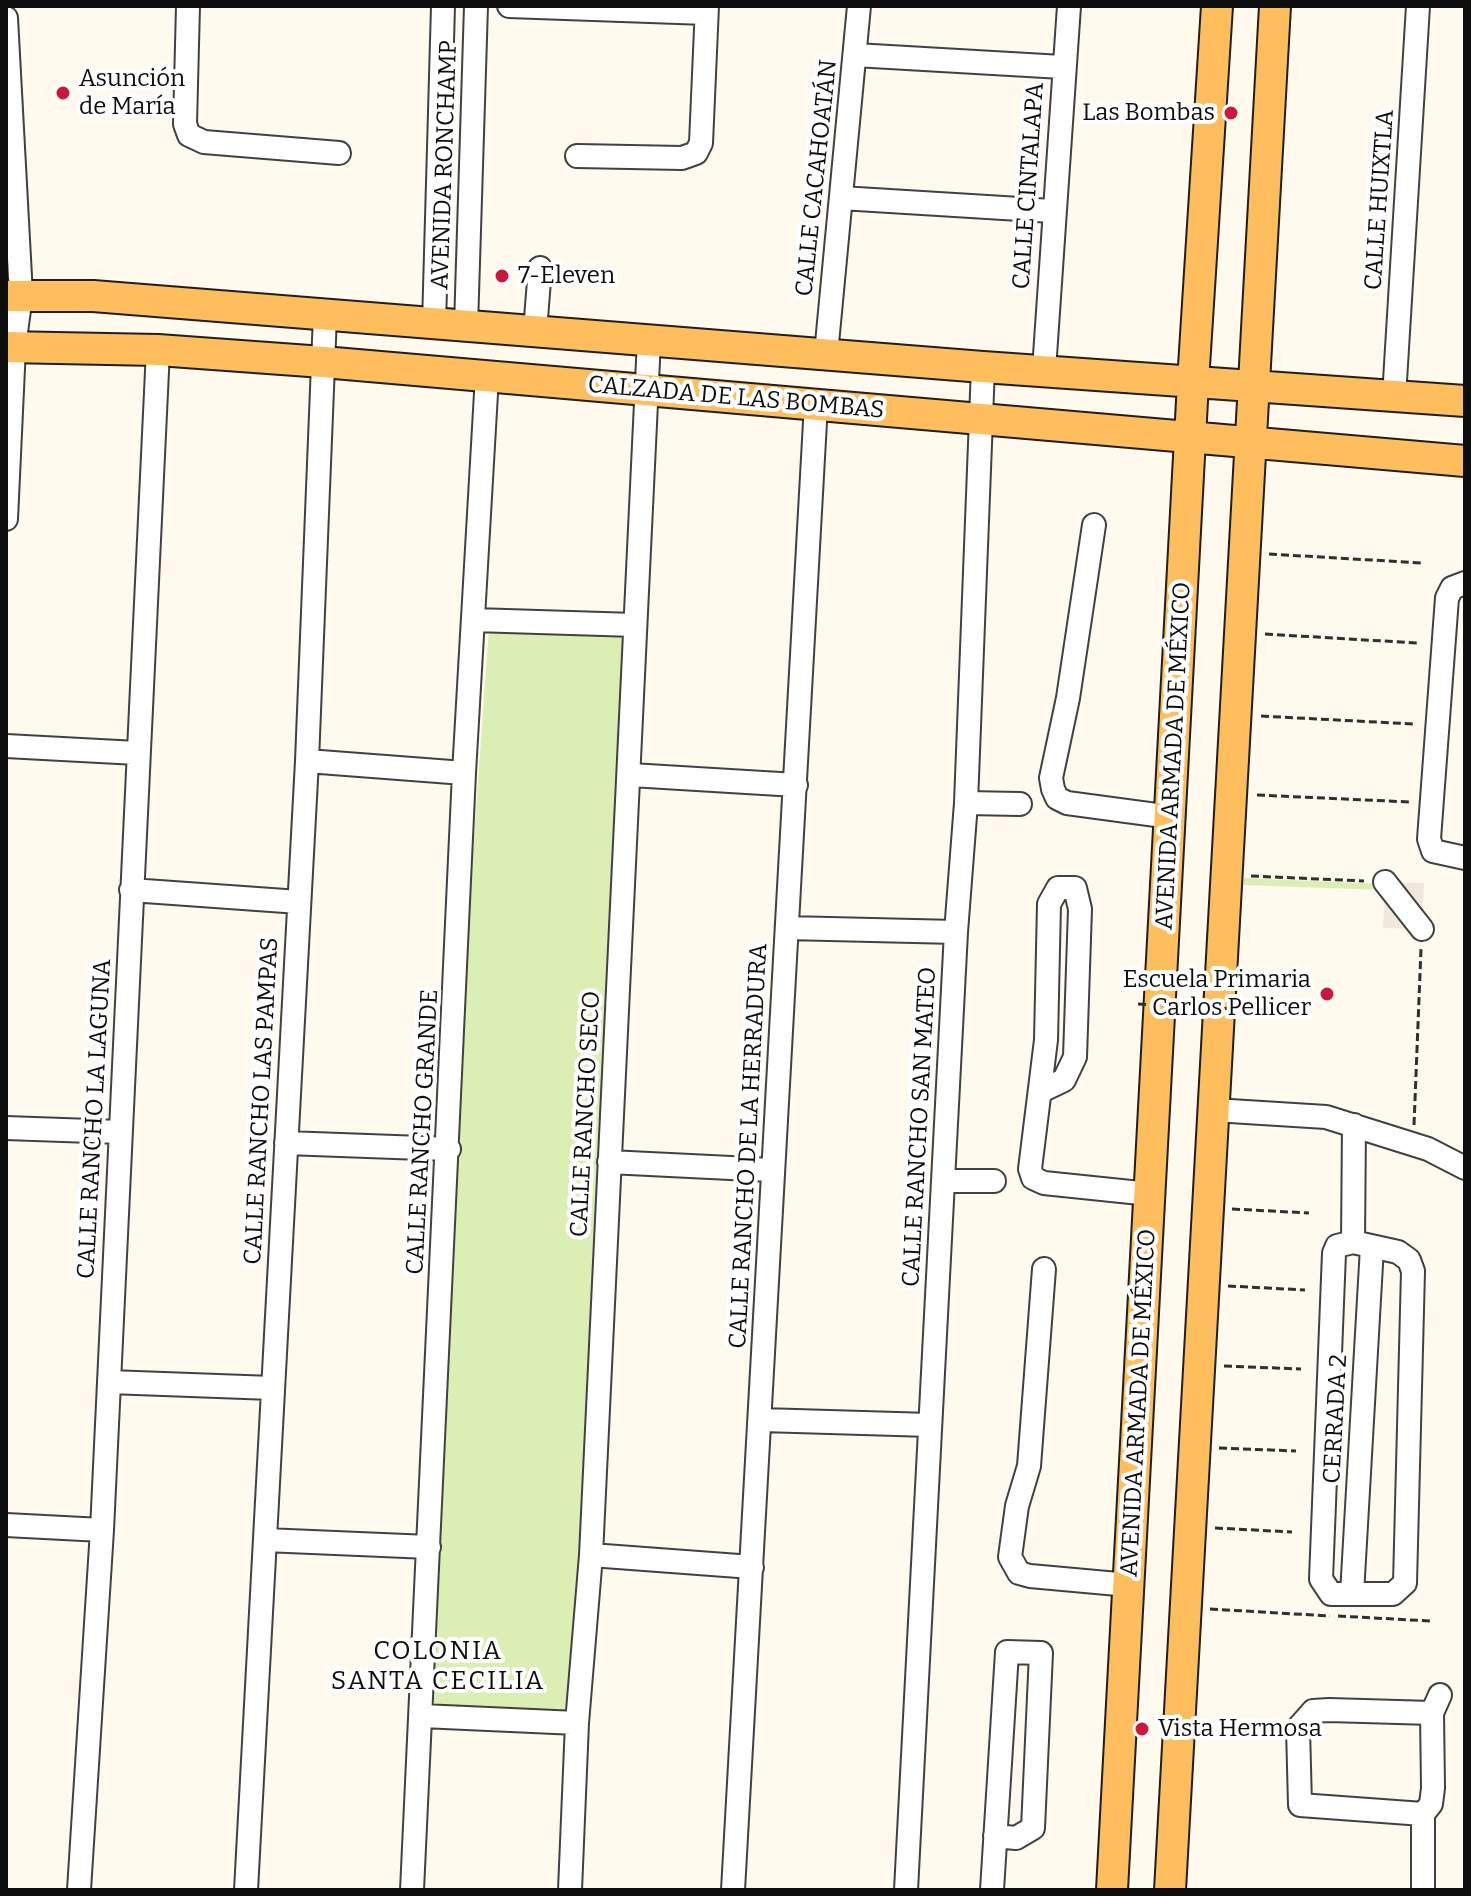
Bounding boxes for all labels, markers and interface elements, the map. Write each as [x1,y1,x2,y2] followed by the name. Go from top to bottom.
[426,40,464,290] street label: AVENIDA RONCHAMP
[790,58,844,298] street label: CALLE CACAHOATÁN
[79,65,185,121] place label: Asunción de María
[1007,82,1051,290] street label: CALLE CINTALAPA
[54,84,72,102] marker: Asunción de María
[1082,99,1215,127] place label: Las Bombas
[1222,104,1240,122] marker: Las Bombas
[1359,109,1401,291] street label: CALLE HUIXTLA
[518,262,615,290] place label: 7-Eleven
[493,267,511,285] marker: 7-Eleven
[587,371,885,425] street label: CALZADA DE LAS BOMBAS
[1151,581,1197,931] street label: AVENIDA ARMADA DE MÉXICO
[239,936,285,1266] street label: CALLE RANCHO LAS PAMPAS
[724,943,774,1349] street label: CALLE RANCHO DE LA HERRADURA
[72,958,118,1280] street label: CALLE RANCHO LA LAGUNA
[897,966,943,1288] street label: CALLE RANCHO SAN MATEO
[1123,966,1311,1022] place label: Escuela Primaria Carlos Pellicer
[1318,985,1336,1003] marker: Escuela Primaria Carlos Pellicer
[401,989,445,1275] street label: CALLE RANCHO GRANDE
[565,990,607,1238] street label: CALLE RANCHO SECO
[1116,1228,1162,1578] street label: AVENIDA ARMADA DE MÉXICO
[1318,1354,1354,1484] street label: CERRADA 2
[331,1636,545,1698] district label: COLONIA SANTA CECILIA
[1158,1715,1322,1743] place label: Vista Hermosa
[1133,1720,1151,1738] marker: Vista Hermosa

